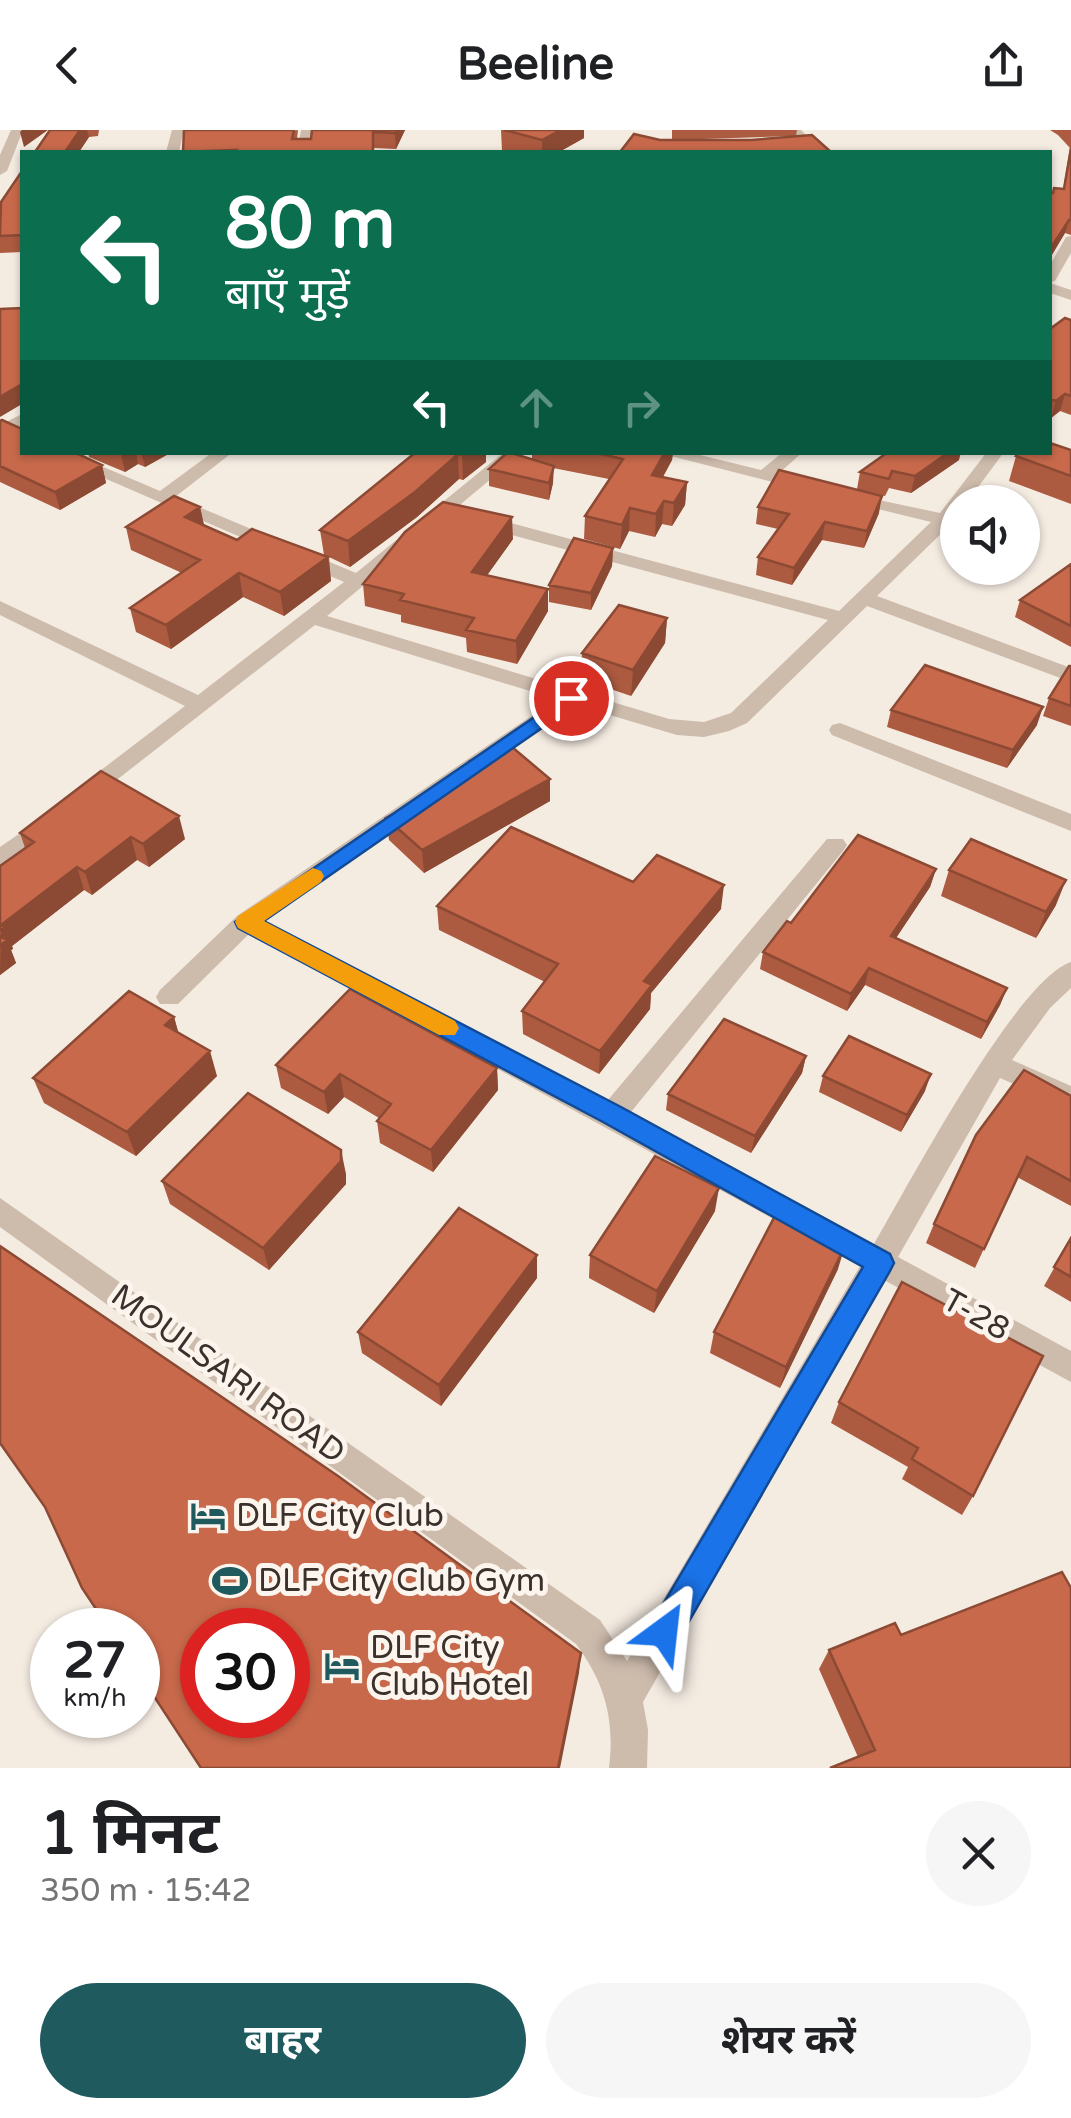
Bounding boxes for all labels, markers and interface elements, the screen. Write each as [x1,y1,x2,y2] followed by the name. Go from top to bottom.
[40,38,95,93] icon: back
[457,38,614,92] text: Beeline
[976,38,1031,93] icon: share
[225,183,395,267] text: 80 m
[60,190,190,320] icon: left
[225,268,350,322] text: बाएँ मुड़ें
[404,380,459,435] icon: left
[509,380,564,435] icon: ahead
[614,380,669,435] icon: right
[940,485,1040,585] map controls
[940,485,1040,585] button: sound
[529,656,614,741] pin
[544,671,599,726] icon: arrive
[104,1276,352,1472] street label: MOULSARI ROAD
[936,1281,1016,1349] street label: T-28
[189,1497,227,1535] hotel icon: DLF City Club
[236,1497,444,1535] place label: DLF City Club
[211,1562,249,1600] sports icon: DLF City Club Gym
[258,1562,545,1600] place label: DLF City Club Gym
[612,1580,716,1684] position arrow
[180,1608,310,1738] speed limit sign: 30
[370,1629,529,1704] place label: DLF City Club Hotel
[64,1631,126,1691] text: 27
[323,1647,361,1685] hotel icon: DLF City Club Hotel
[64,1683,126,1713] text: km/h
[40,1798,219,1870] text: 1 मिनट
[926,1801,1031,1906] button: close
[40,1872,252,1910] text: 350 m · 15:42
[40,1983,526,2098] button: बाहर
[546,1983,1031,2098] button: शेयर करें

